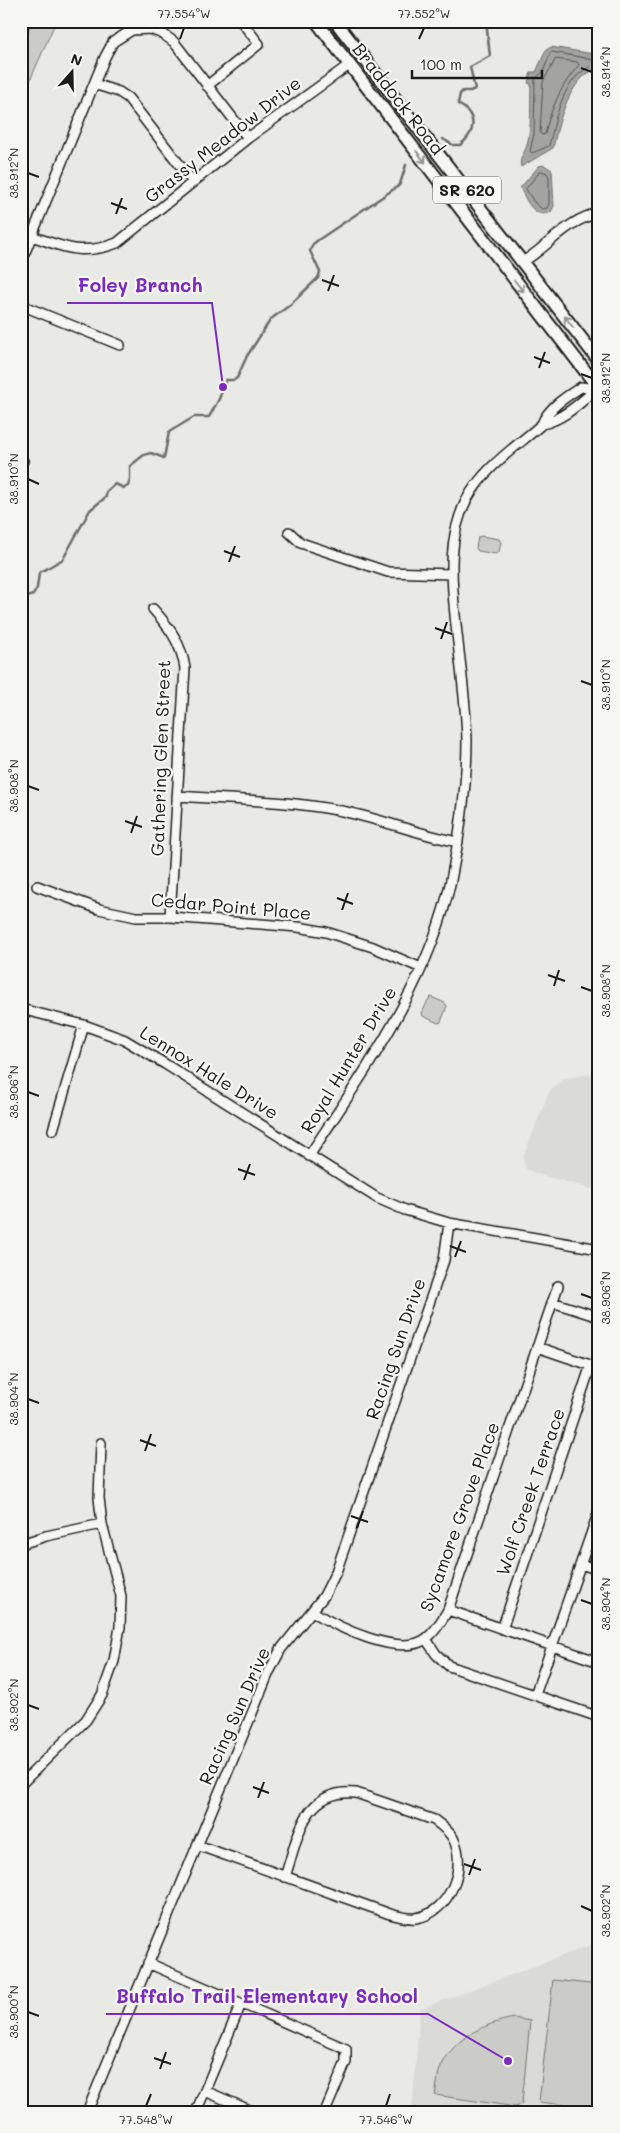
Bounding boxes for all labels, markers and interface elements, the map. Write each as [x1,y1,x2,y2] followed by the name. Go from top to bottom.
[157,5,211,21] text: 77.554°W
[398,5,450,21] text: 77.552°W
[348,38,450,159] street label: Braddock Road
[597,47,613,97] text: 38.914°N
[48,48,98,98] north arrow
[412,48,542,80] scale bar
[68,49,85,70] text: N
[420,54,462,74] text: 100 m
[139,71,306,208] street label: Grassy Meadow Drive
[5,148,21,198] text: 38.912°N
[415,150,426,163] one-way arrow
[433,176,501,204] road number: SR 620
[67,269,212,303] callout: Foley Branch
[78,272,202,297] text: Foley Branch
[514,279,525,292] one-way arrow
[564,316,575,329] one-way arrow
[597,353,613,403] text: 38.912°N
[5,453,21,505] text: 38.910°N
[145,659,175,857] street label: Gathering Glen Street
[597,659,613,711] text: 38.910°N
[5,759,21,813] text: 38.908°N
[150,887,312,925] street label: Cedar Point Place
[597,964,613,1018] text: 38.908°N
[295,982,401,1137] street label: Royal Hunter Drive
[136,1020,283,1125] street label: Lennox Hale Drive
[5,1065,21,1119] text: 38.906°N
[597,1271,613,1325] text: 38.906°N
[360,1275,431,1423] street label: Racing Sun Drive
[5,1373,21,1425] text: 38.904°N
[490,1405,570,1579] street label: Wolf Creek Terrace
[414,1418,505,1615] street label: Sycamore Grove Place
[597,1578,613,1630] text: 38.904°N
[193,1643,275,1788] street label: Racing Sun Drive
[5,1679,21,1731] text: 38.902°N
[597,1885,613,1937] text: 38.902°N
[106,1980,428,2014] callout: Buffalo Trail Elementary School
[116,1983,418,2008] text: Buffalo Trail Elementary School
[5,1985,21,2039] text: 38.900°N
[119,2111,173,2127] text: 77.548°W
[359,2111,413,2127] text: 77.546°W

